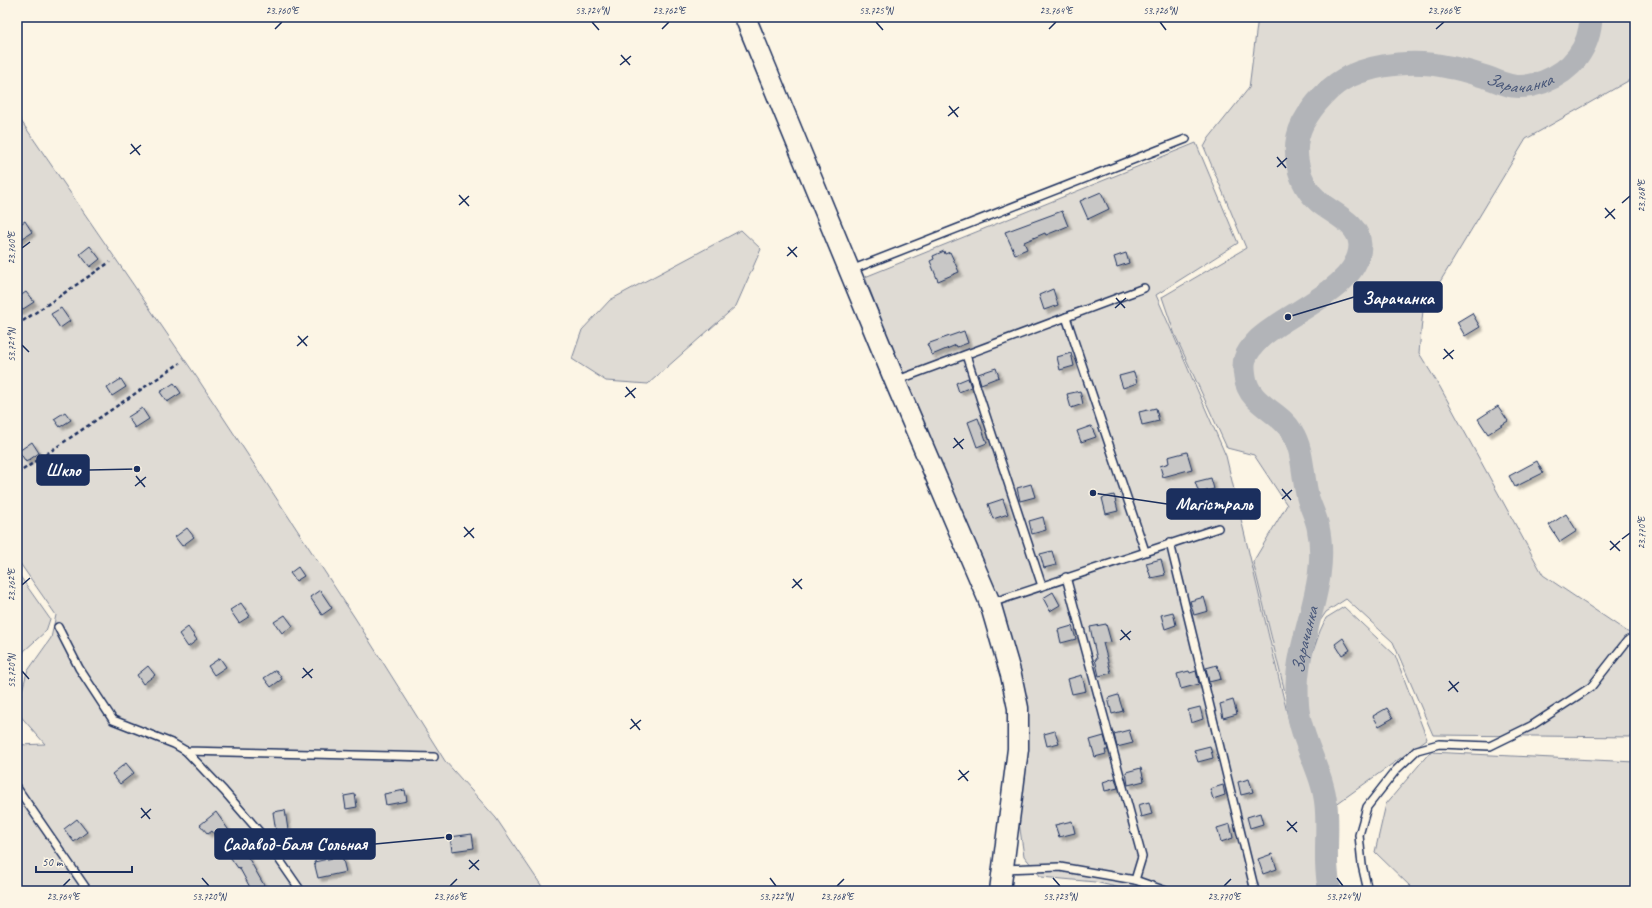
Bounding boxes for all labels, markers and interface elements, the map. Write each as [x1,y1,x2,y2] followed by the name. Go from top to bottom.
[266,4,300,17] text: 23.760°E
[575,4,611,17] text: 53.724°N
[653,4,687,17] text: 23.762°E
[859,4,895,17] text: 53.725°N
[1040,4,1074,17] text: 23.764°E
[1143,4,1179,17] text: 53.726°N
[1428,4,1462,17] text: 23.766°E
[1483,67,1558,98] water label: Зарачанка
[1635,178,1648,212] text: 23.768°E
[5,230,18,264] text: 23.760°E
[1354,282,1442,312] callout: Зарачанка
[1362,287,1436,309] text: Зарачанка
[5,326,18,362] text: 53.721°N
[37,455,89,485] callout: Шкло
[45,459,82,481] text: Шкло
[1167,489,1260,519] callout: Магістраль
[1175,493,1254,515] text: Магістраль
[1635,515,1648,549] text: 23.770°E
[5,567,18,601] text: 23.762°E
[1287,603,1324,675] water label: Зарачанка
[5,652,18,688] text: 53.720°N
[215,829,375,859] callout: Садавод-Баля Сольная
[223,833,369,855] text: Садавод-Баля Сольная
[36,848,132,874] scale bar
[42,854,64,870] text: 50 m
[47,890,81,903] text: 23.764°E
[192,890,228,903] text: 53.720°N
[434,890,468,903] text: 23.766°E
[759,890,795,903] text: 53.722°N
[821,890,855,903] text: 23.768°E
[1043,890,1079,903] text: 53.723°N
[1208,890,1242,903] text: 23.770°E
[1326,890,1362,903] text: 53.724°N

